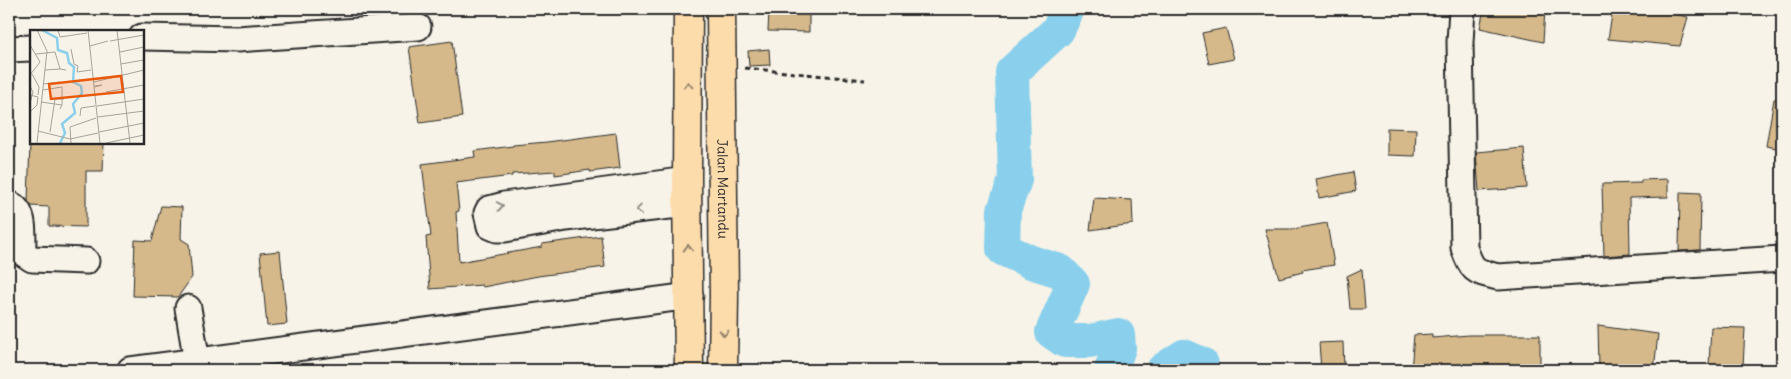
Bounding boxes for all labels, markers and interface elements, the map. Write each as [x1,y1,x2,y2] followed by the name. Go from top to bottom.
[30,30,144,144] inset map
[683,81,693,88] one-way arrow
[713,139,732,239] street label: Jalan Martandu
[495,202,504,212] one-way arrow
[635,204,643,215] one-way arrow
[683,243,694,251] one-way arrow
[719,329,729,337] one-way arrow

